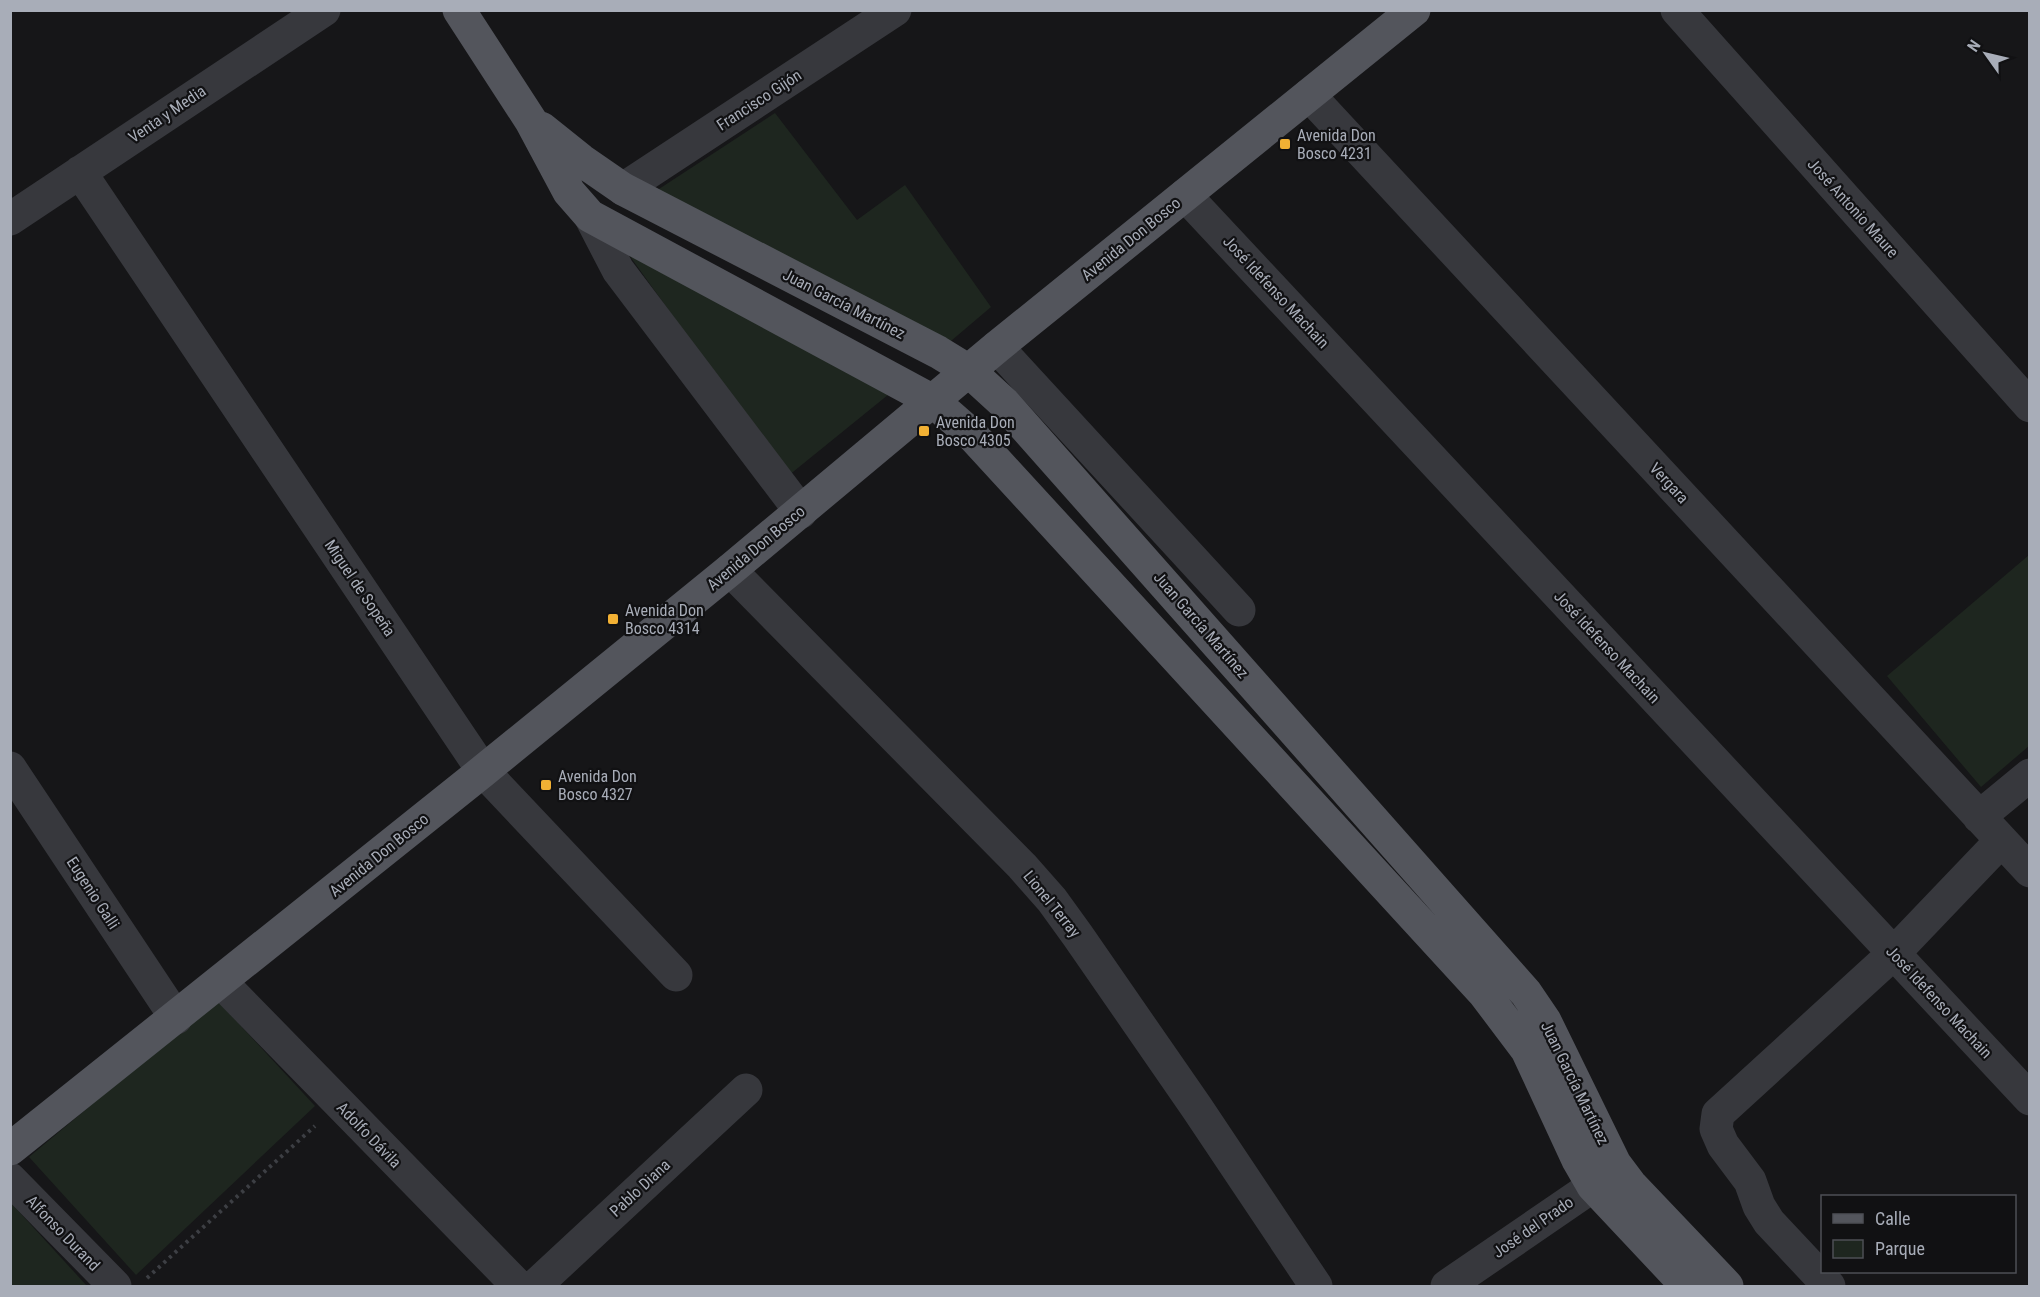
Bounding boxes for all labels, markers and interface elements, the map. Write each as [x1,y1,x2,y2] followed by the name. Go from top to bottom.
[1956,24,2016,84] north arrow
[1963,37,1985,55] text: N
[713,66,805,134] street label: Francisco Gijón
[125,81,209,147] street label: Venta y Media
[1297,126,1376,163] place label: Avenida Don Bosco 4231
[1278,137,1292,151] marker: Avenida Don Bosco 4231
[1804,155,1902,261] street label: José Antonio Maure
[1078,193,1184,285] street label: Avenida Don Bosco
[1219,232,1333,352] street label: José Idefenso Machain
[780,265,908,343] street label: Juan García Martínez
[936,413,1015,450] place label: Avenida Don Bosco 4305
[917,424,931,438] marker: Avenida Don Bosco 4305
[1645,459,1693,507] street label: Vergara
[703,502,809,594] street label: Avenida Don Bosco
[321,536,399,640] street label: Miguel de Sopeña
[1150,568,1252,682] street label: Juan García Martínez
[1550,587,1664,707] street label: José Idefenso Machain
[625,601,704,638] place label: Avenida Don Bosco 4314
[606,612,620,626] marker: Avenida Don Bosco 4314
[558,767,637,804] place label: Avenida Don Bosco 4327
[539,778,553,792] marker: Avenida Don Bosco 4327
[326,809,432,901] street label: Avenida Don Bosco
[63,853,123,933] street label: Eugenio Galli
[1019,867,1085,941] street label: Lionel Terray
[1882,942,1996,1062] street label: José Idefenso Machain
[1537,1018,1613,1148] street label: Juan García Martínez
[333,1098,405,1172] street label: Adolfo Dávila
[606,1155,674,1221] street label: Pablo Diana
[22,1191,104,1275] street label: Alfonso Durand
[1489,1192,1577,1262] street label: José del Prado
[1821,1195,2016,1273] legend
[1875,1208,1911,1229] text: Calle
[1875,1238,1925,1259] text: Parque

